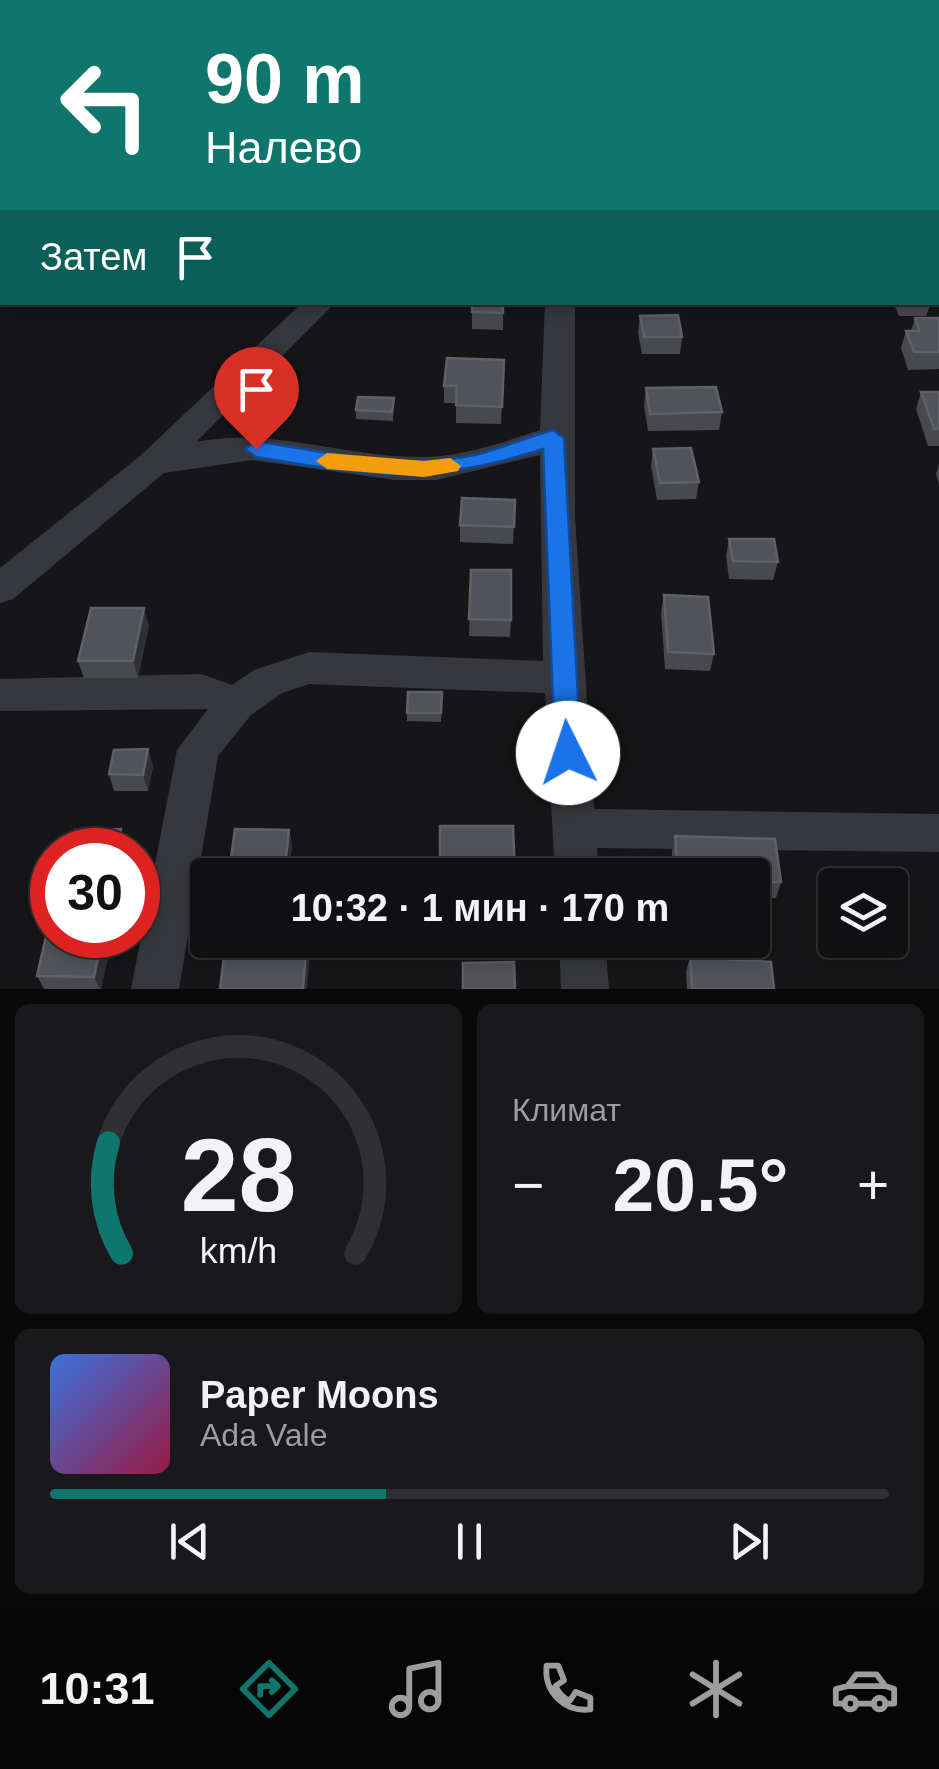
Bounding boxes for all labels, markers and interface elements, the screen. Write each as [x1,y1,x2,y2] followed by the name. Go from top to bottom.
[40,40,170,170] icon: left
[205,40,365,118] text: 90 m
[205,122,362,173] text: Налево
[168,230,223,285] icon: arrive
[40,236,148,278] text: Затем
[214,347,299,450] pin
[229,362,284,417] icon: arrive
[516,701,620,805] position arrow
[30,828,160,958] speed limit sign: 30
[818,868,908,958] map controls
[818,868,908,958] button: layers
[291,887,669,929] text: 10:32 · 1 мин · 170 m
[512,1092,621,1128] text: Климат
[181,1117,296,1233] text: 28
[613,1143,788,1227] text: 20.5°
[512,1154,544,1216] text: −
[857,1154,889,1216] text: +
[200,1231,277,1271] text: km/h
[200,1374,439,1416] text: Paper Moons
[200,1417,328,1453] text: Ada Vale
[162,1514,217,1569] icon: previous
[442,1514,497,1569] icon: pause
[722,1514,777,1569] icon: next
[234,1654,304,1724] icon: directions
[383,1654,453,1724] icon: music
[532,1654,602,1724] icon: phone
[681,1654,751,1724] icon: climate
[830,1654,900,1724] icon: car
[39,1663,155,1714] text: 10:31

